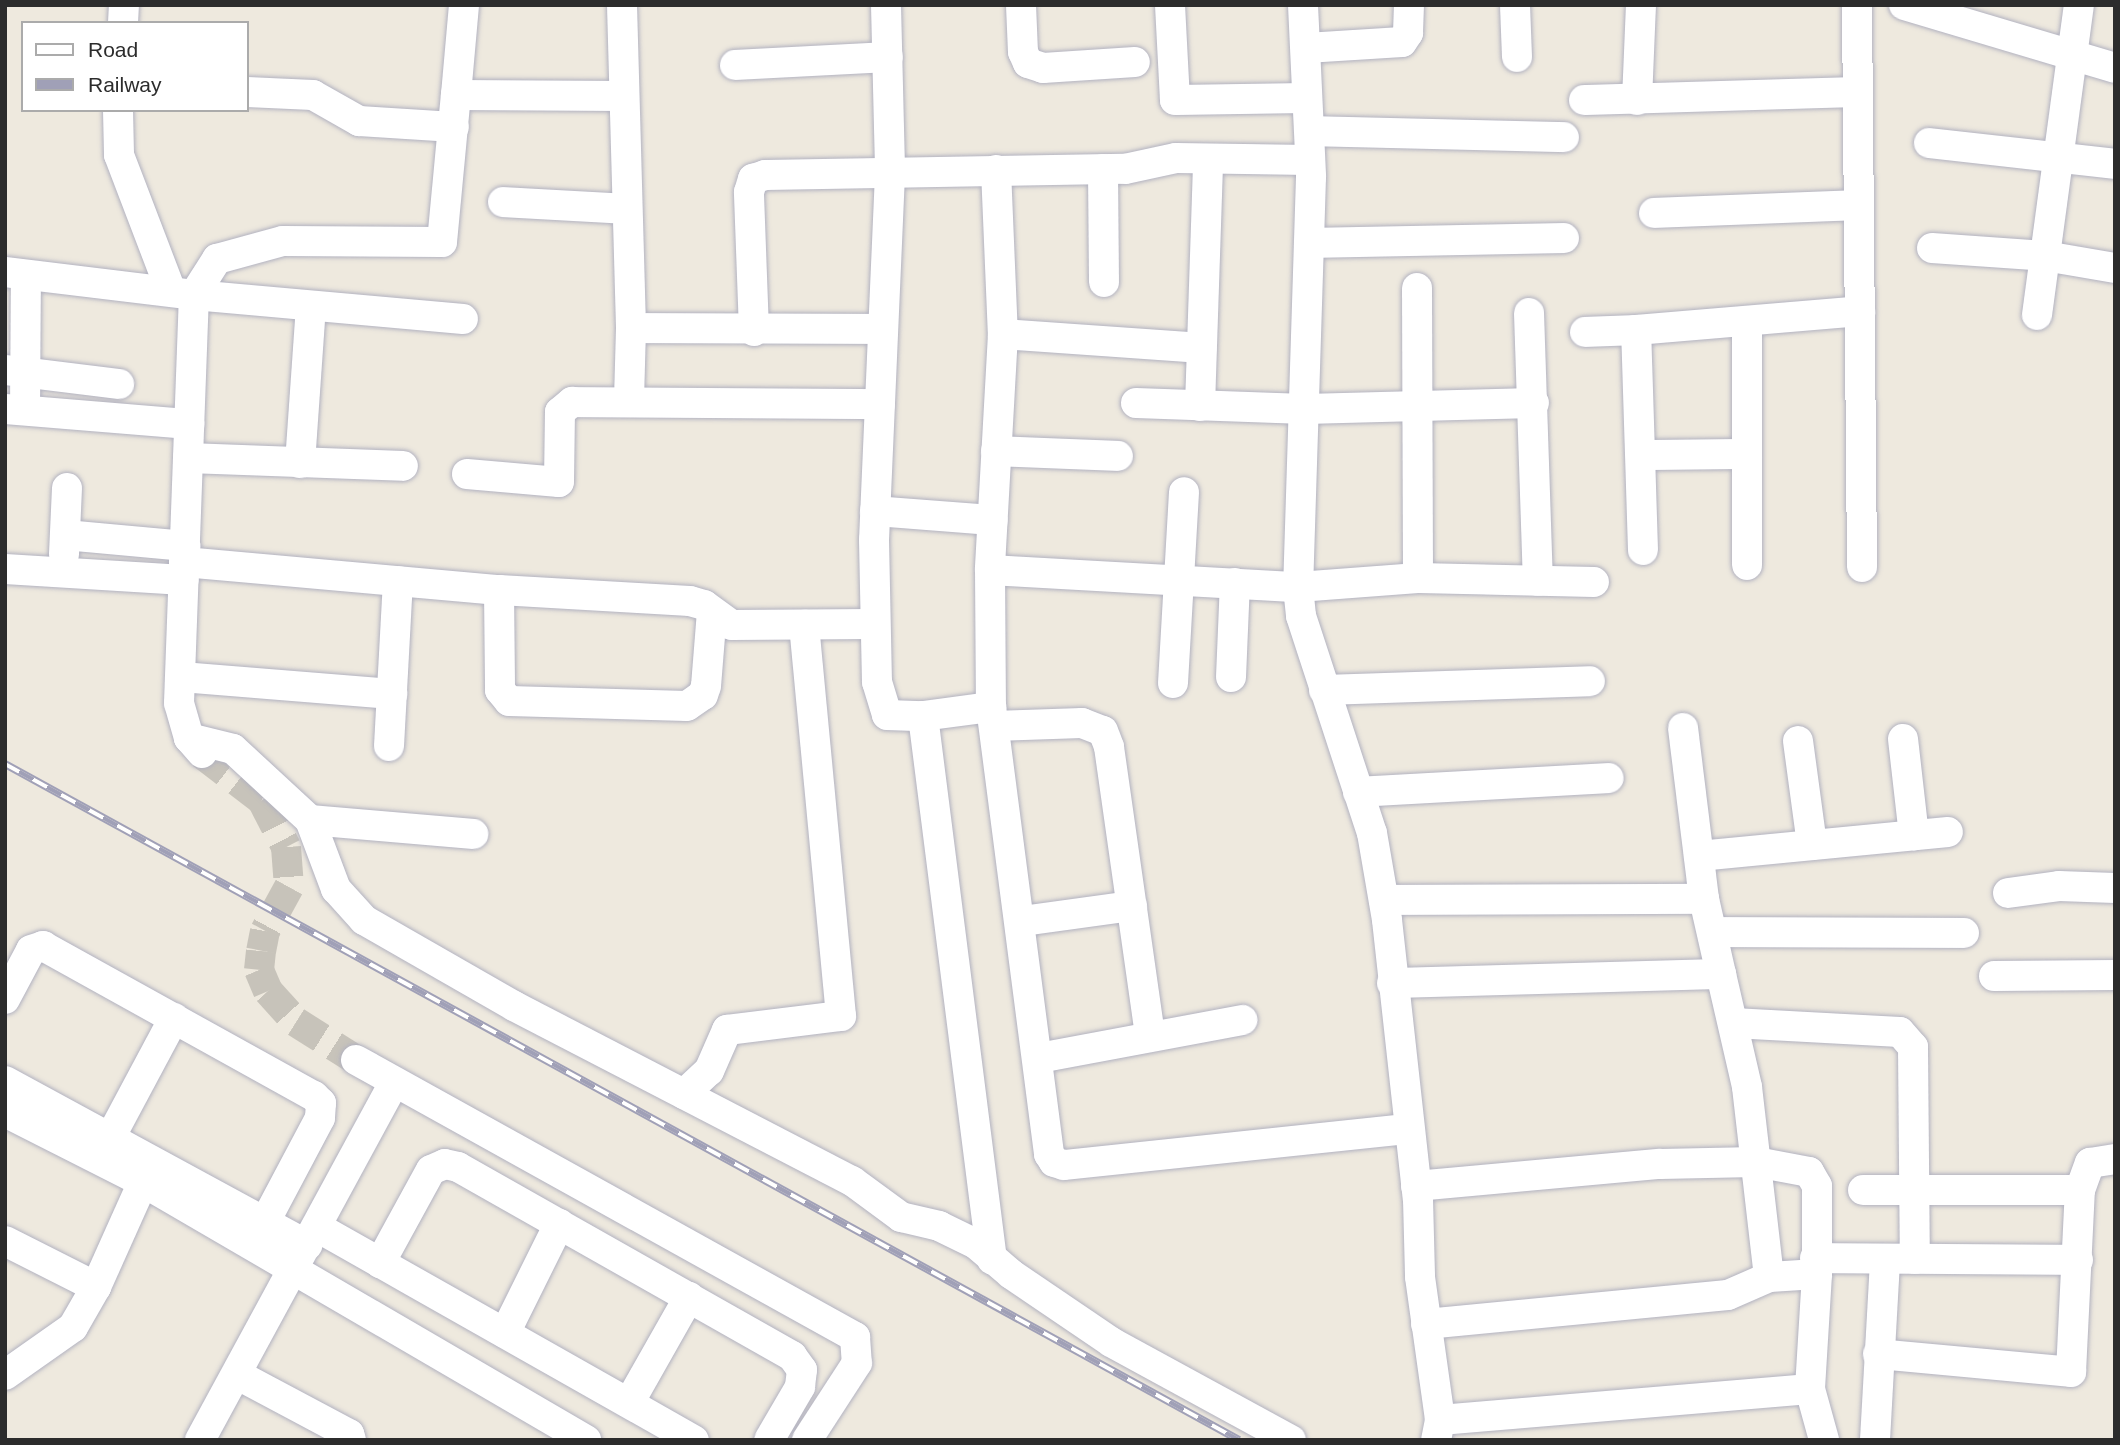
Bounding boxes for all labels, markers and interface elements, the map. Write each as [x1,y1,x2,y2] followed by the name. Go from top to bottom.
[21,21,248,112] legend
[88,38,138,61] text: Road
[88,73,162,96] text: Railway

